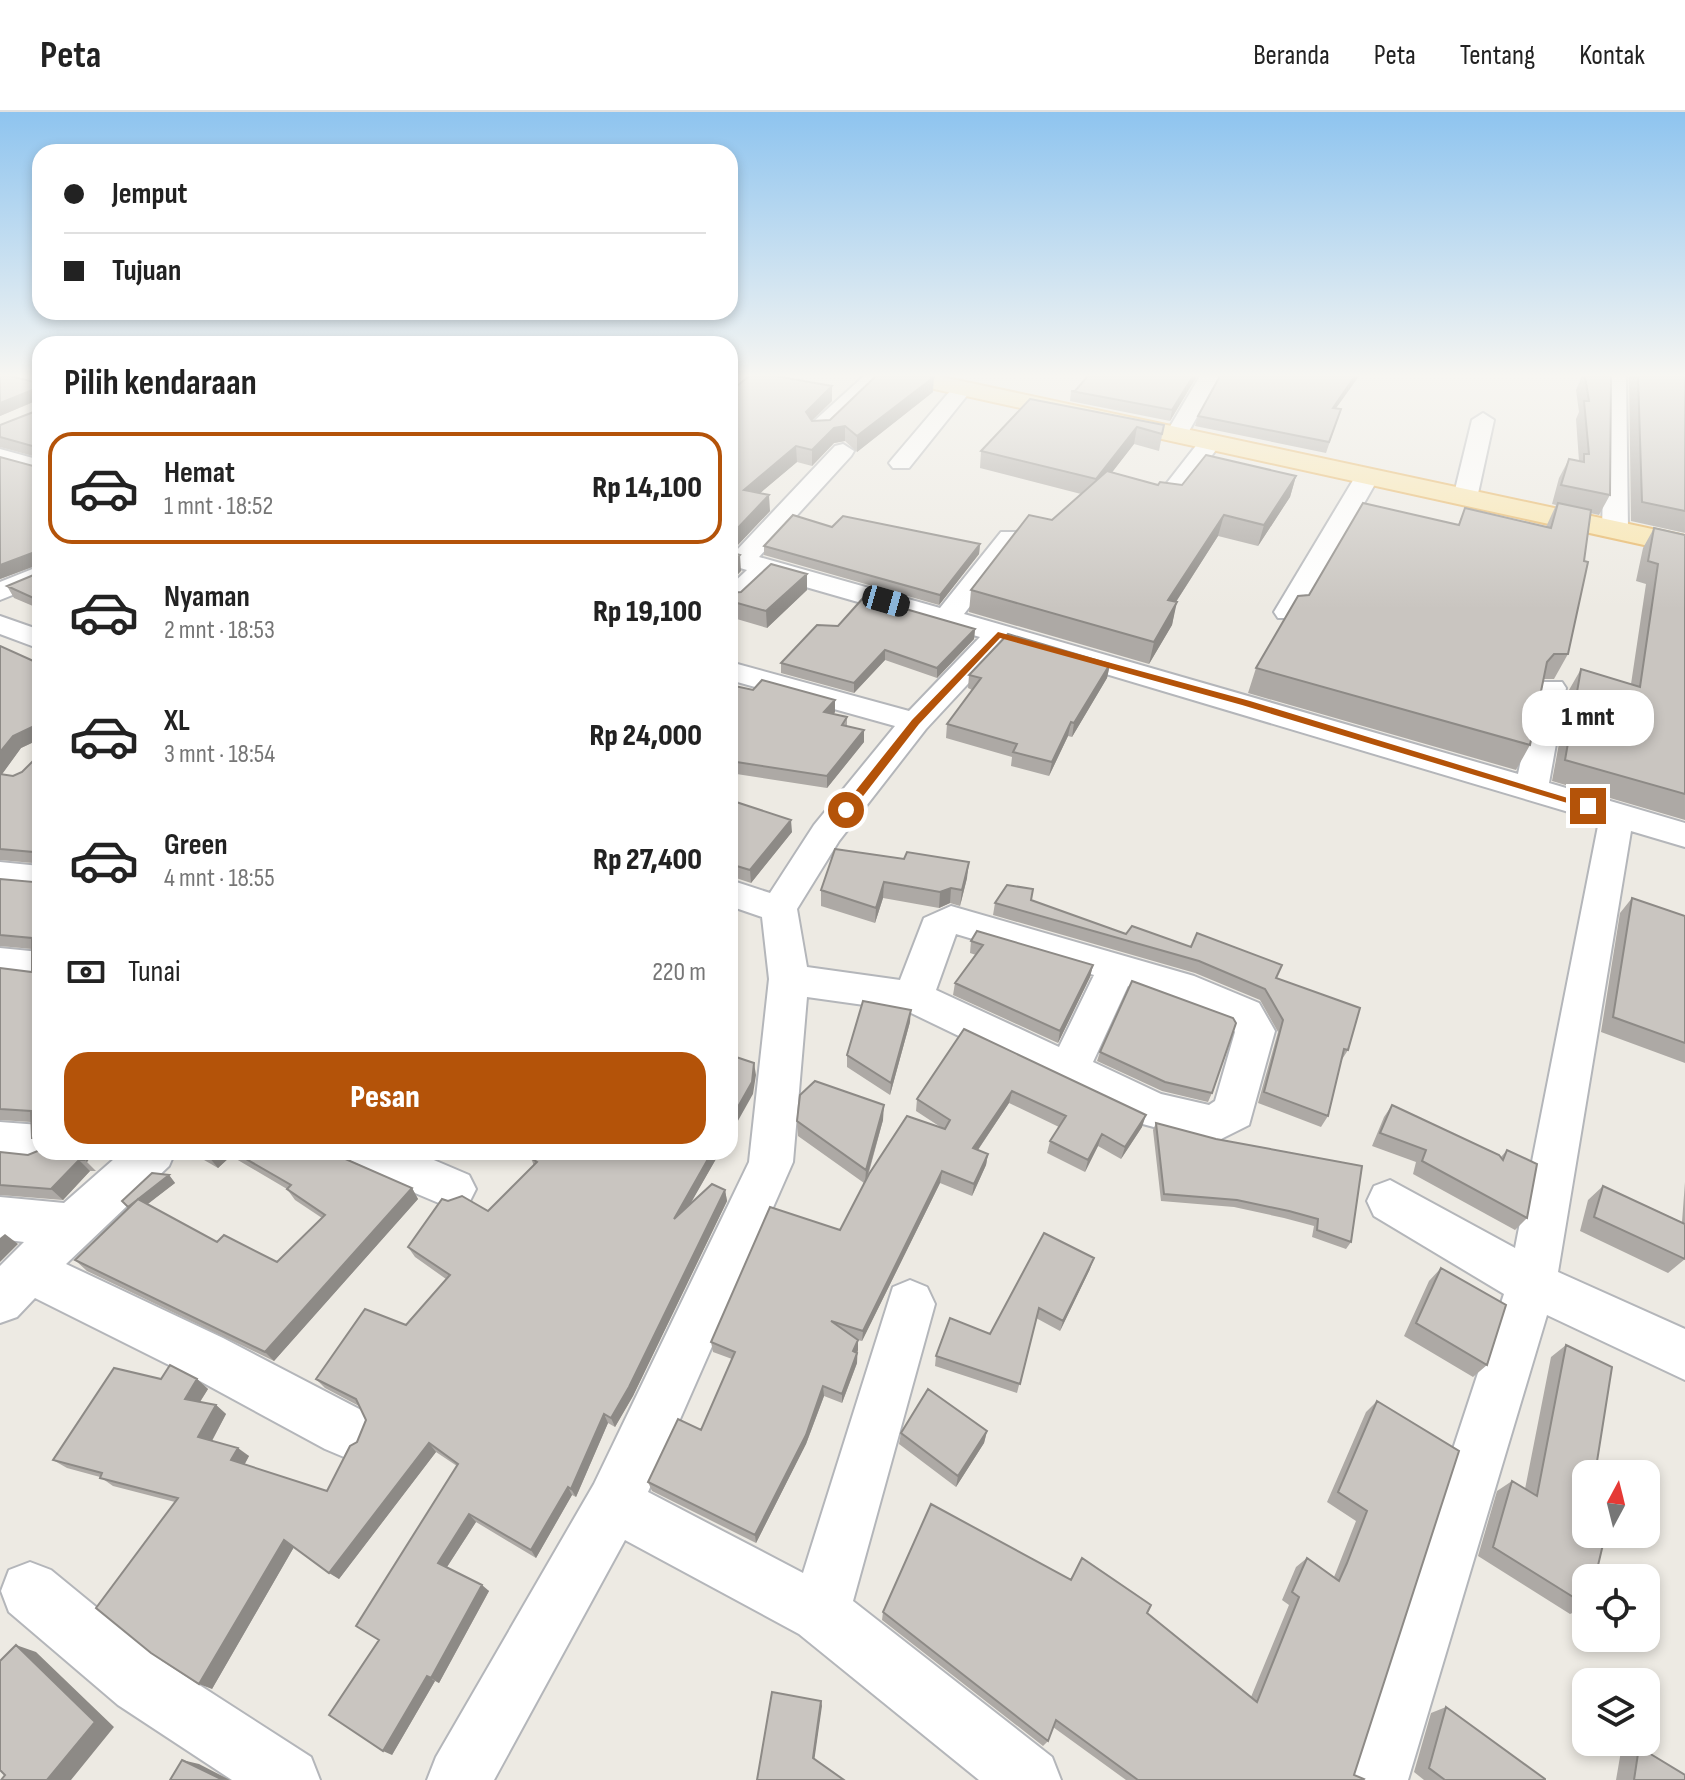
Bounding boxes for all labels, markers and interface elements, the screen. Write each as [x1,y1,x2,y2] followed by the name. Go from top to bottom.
[40,33,101,78] text: Peta
[1253,39,1330,72] text: Beranda
[1374,39,1416,72] text: Peta
[1460,39,1535,72] text: Tentang
[1579,39,1645,72] text: Kontak
[112,176,187,212] text: Jemput
[112,253,181,289] text: Tujuan
[64,362,257,405] text: Pilih kendaraan
[68,452,140,524] icon: car
[164,455,235,491] text: Hemat
[592,470,702,506] text: Rp 14,100
[164,491,273,522] text: 1 mnt · 18:52
[68,576,140,648] icon: car
[164,579,250,615] text: Nyaman
[860,583,912,619] car
[593,594,702,630] text: Rp 19,100
[164,615,275,646] text: 2 mnt · 18:53
[1522,690,1654,746] callout: 1 mnt
[68,700,140,772] icon: car
[1562,702,1614,733] text: 1 mnt
[164,703,190,739] text: XL
[590,718,702,754] text: Rp 24,000
[164,739,275,770] text: 3 mnt · 18:54
[1570,788,1606,824] route end
[828,792,864,828] route start
[68,824,140,896] icon: car
[164,827,228,863] text: Green
[593,842,702,878] text: Rp 27,400
[164,863,275,894] text: 4 mnt · 18:55
[64,950,108,994] icon: cash
[128,954,181,990] text: Tunai
[652,957,706,988] text: 220 m
[64,1052,706,1144] button: Pesan
[1572,1460,1660,1548] north arrow
[1572,1460,1660,1756] map controls
[1572,1564,1660,1652] button: locate
[1572,1668,1660,1756] button: layers

